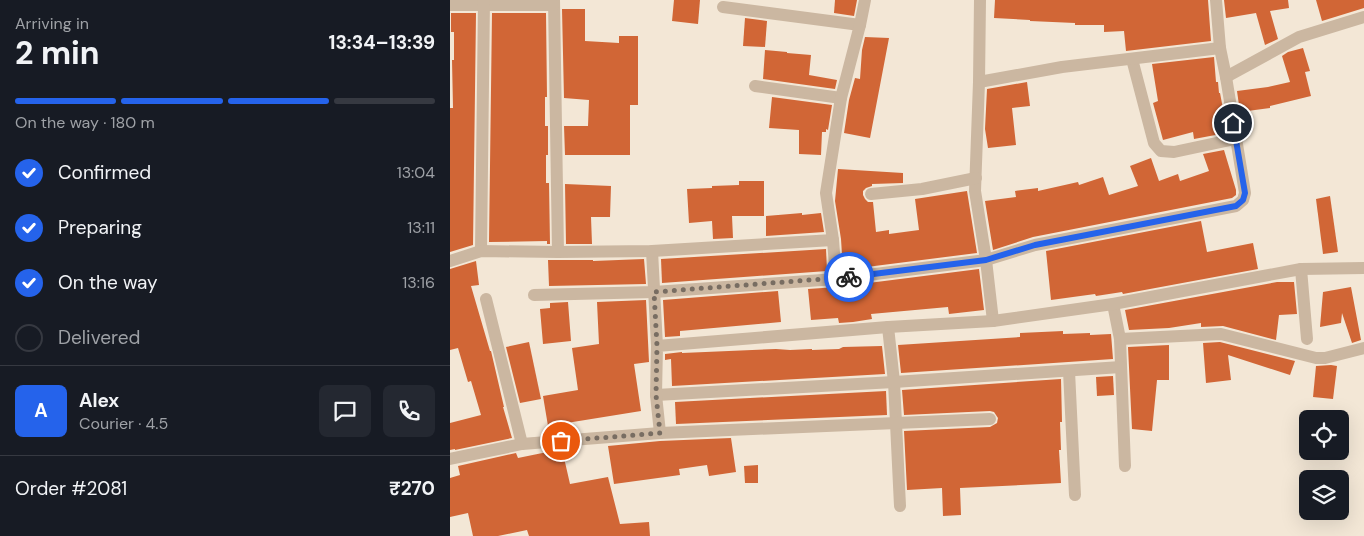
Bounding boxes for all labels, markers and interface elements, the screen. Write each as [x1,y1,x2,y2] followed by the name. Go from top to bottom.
[15,13,89,34] text: Arriving in
[328,30,435,55] text: 13:34–13:39
[15,32,100,74] text: 2 min
[1212,102,1254,144] pin
[1219,109,1247,137] icon: home
[15,112,155,133] text: On the way · 180 m
[15,159,43,187] icon: check
[58,160,151,185] text: Confirmed
[397,162,435,183] text: 13:04
[15,214,43,242] icon: check
[58,215,142,240] text: Preparing
[407,217,435,238] text: 13:11
[824,252,874,302] courier
[835,263,863,291] icon: bike
[15,269,43,297] icon: check
[58,270,158,295] text: On the way
[402,272,435,293] text: 13:16
[58,325,140,350] text: Delivered
[319,385,371,437] button: chat
[383,385,435,437] button: phone
[79,388,119,413] text: Alex
[34,398,48,423] text: A
[1299,410,1349,520] map controls
[1299,410,1349,460] button: locate
[79,413,168,434] text: Courier · 4.5
[540,420,582,462] pin
[547,427,575,455] icon: bag
[1299,470,1349,520] button: layers
[15,476,127,501] text: Order #2081
[389,476,435,501] text: ₹270

